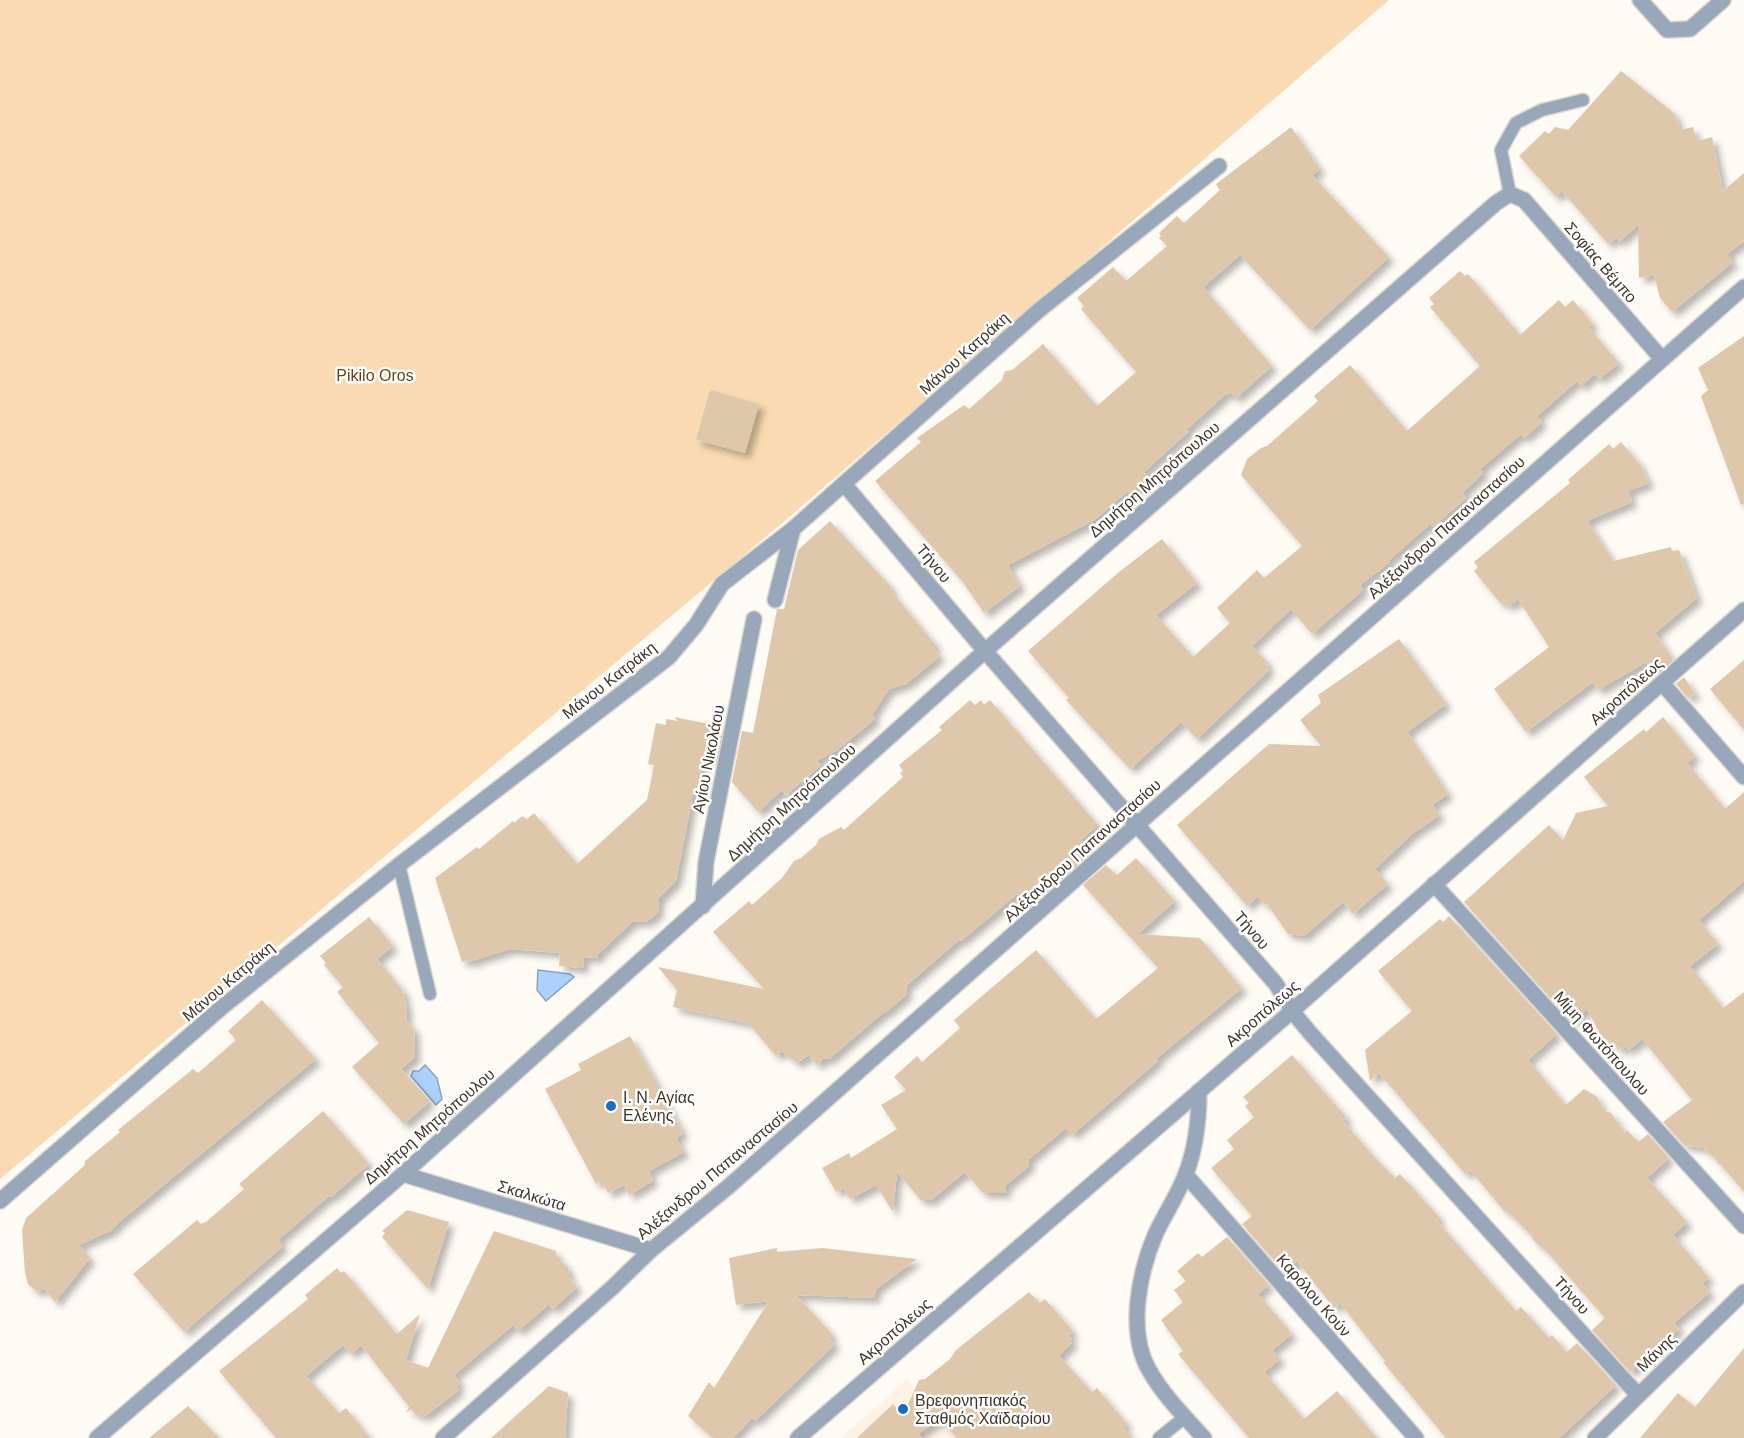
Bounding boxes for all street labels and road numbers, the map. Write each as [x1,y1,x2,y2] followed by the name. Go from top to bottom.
[1561,219,1640,306] street label: Σοφίας Βέμπο
[916,309,1012,398] street label: Μάνου Κατράκη
[1086,418,1223,540] street label: Δημήτρη Μητρόπουλου
[1365,453,1529,603] street label: Αλέξανδρου Παπαναστασίου
[913,541,954,586] street label: Τήνου
[559,639,659,722] street label: Μάνου Κατράκη
[1587,654,1666,728] street label: Ακροπόλεως
[690,703,727,815] street label: Αγίου Νικολάου
[724,740,859,864] street label: Δημήτρη Μητρόπουλου
[1001,776,1165,926] street label: Αλέξανδρου Παπαναστασίου
[1231,908,1273,953] street label: Τήνου
[179,938,277,1025] street label: Μάνου Κατράκη
[1222,977,1303,1050] street label: Ακροπόλεως
[1551,988,1653,1099] street label: Μίμη Φωτόπουλου
[361,1065,498,1187] street label: Δημήτρη Μητρόπουλου
[634,1098,802,1243] street label: Αλέξανδρου Παπαναστασίου
[496,1177,568,1214] street label: Σκαλκώτα
[1273,1251,1354,1340] street label: Καρόλου Κούν
[1550,1273,1593,1317] street label: Τήνου
[854,1295,935,1368] street label: Ακροπόλεως
[1633,1330,1679,1375] street label: Μάνης

